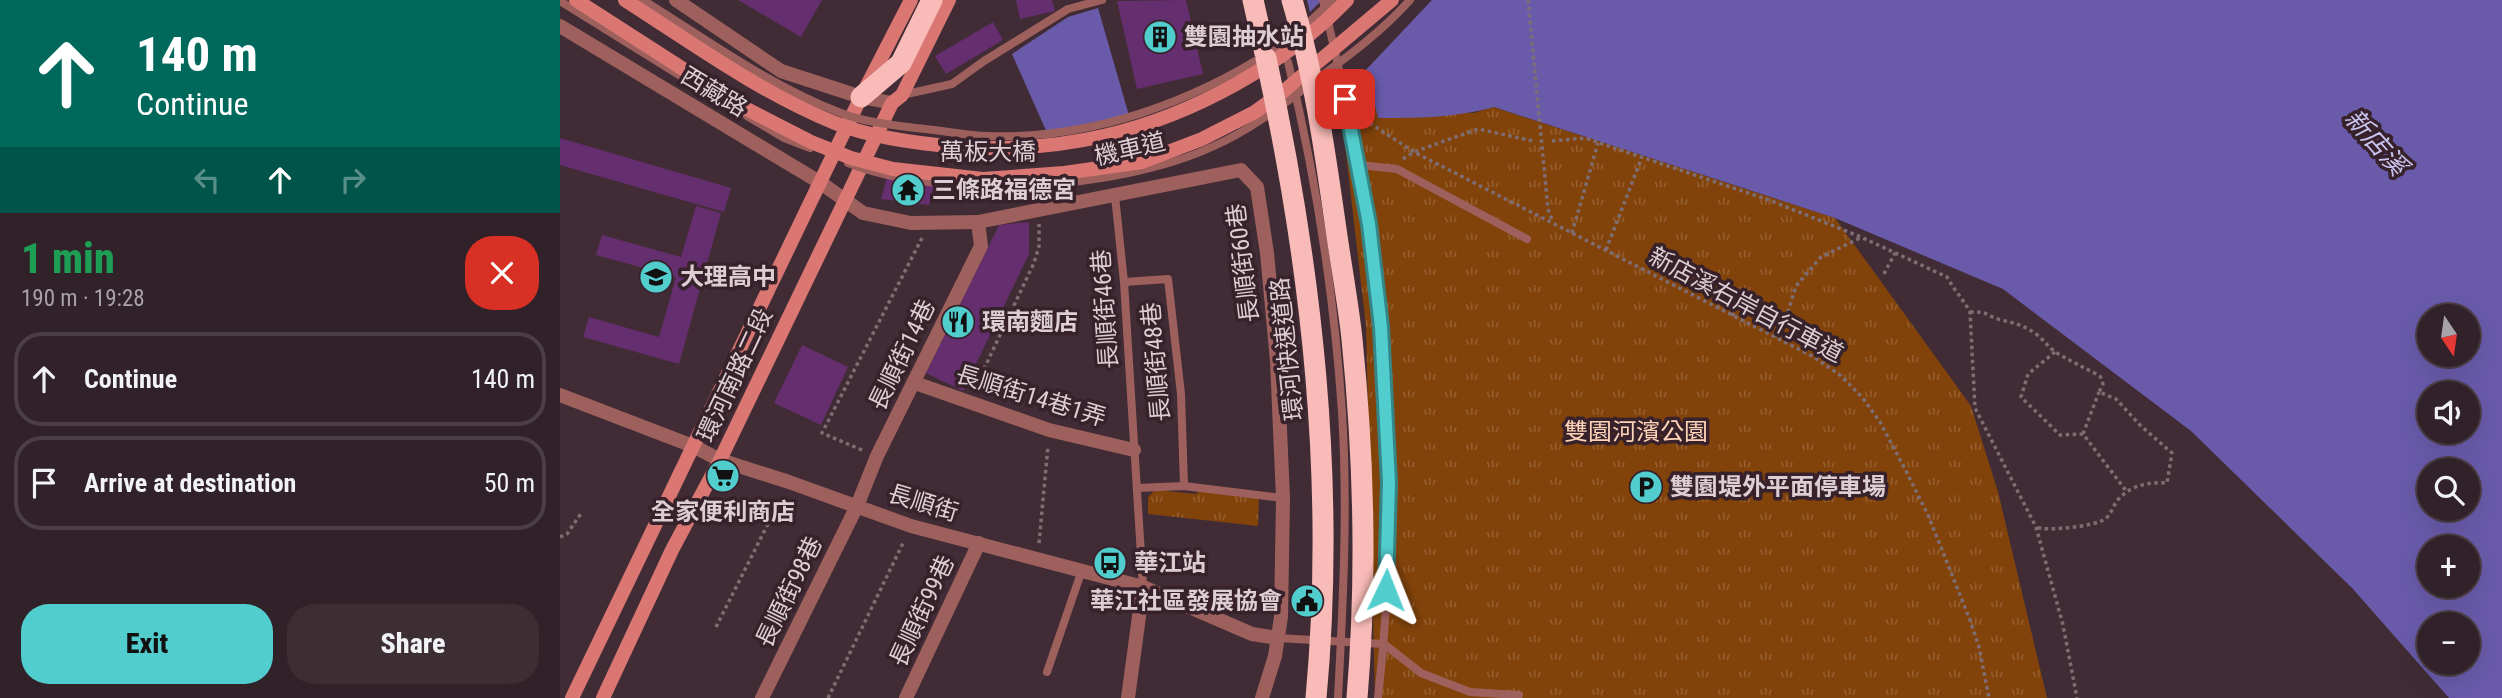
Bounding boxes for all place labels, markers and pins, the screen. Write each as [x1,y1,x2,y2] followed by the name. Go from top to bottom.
[1141,18,1179,56] building icon: 雙園抽水站
[1184,23,1304,51] place label: 雙園抽水站
[1315,69,1375,129] pin
[889,171,927,209] temple icon: 三條路福德宮
[932,176,1076,204] place label: 三條路福德宮
[637,258,675,296] school or university icon: 大理高中
[680,263,776,291] place label: 大理高中
[939,303,977,341] restaurant icon: 環南麵店
[982,308,1078,336] place label: 環南麵店
[704,457,742,495] supermarket icon: 全家便利商店
[1627,468,1665,506] parking icon: 雙園堤外平面停車場
[1670,473,1886,501] place label: 雙園堤外平面停車場
[651,498,795,526] place label: 全家便利商店
[1091,544,1129,582] bus stop icon: 華江站
[1134,549,1206,577] place label: 華江站
[1288,582,1326,620] public building icon: 華江社區發展協會
[1090,587,1282,615] place label: 華江社區發展協會

